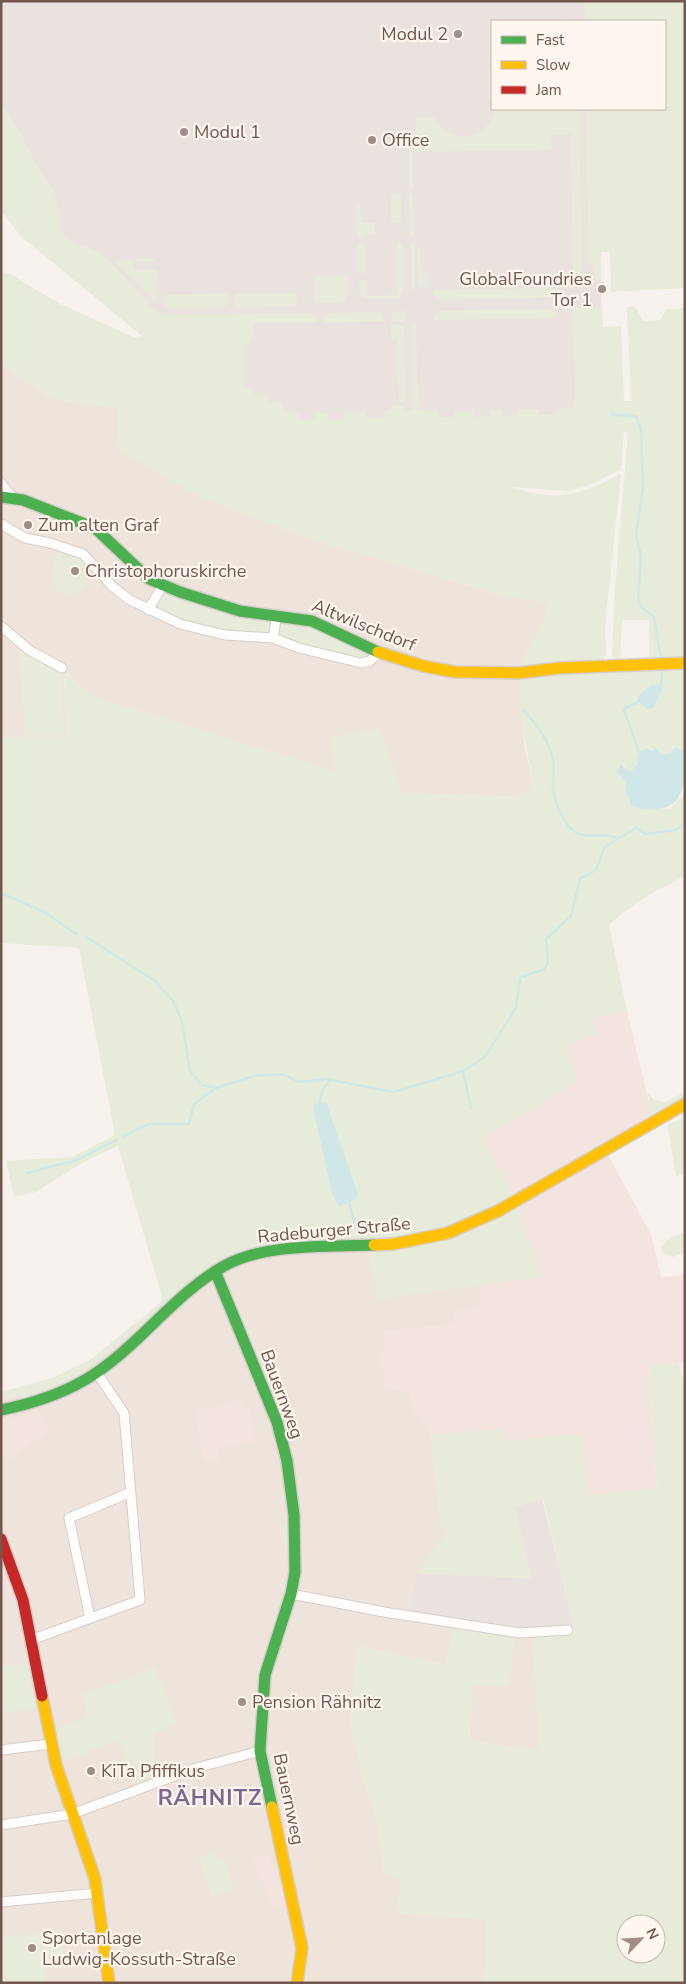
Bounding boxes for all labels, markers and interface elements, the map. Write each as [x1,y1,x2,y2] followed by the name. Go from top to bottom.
[491,20,666,110] legend
[381,22,448,46] place label: Modul 2
[452,28,464,40] marker: Modul 2
[536,30,565,50] text: Fast
[536,55,571,75] text: Slow
[535,80,562,100] text: Jam
[194,120,261,144] place label: Modul 1
[178,126,190,138] marker: Modul 1
[382,128,429,152] place label: Office
[366,134,378,146] marker: Office
[459,267,592,312] place label: GlobalFoundries Tor 1
[596,283,608,295] marker: GlobalFoundries Tor 1
[38,513,160,537] place label: Zum alten Graf
[22,519,34,531] marker: Zum alten Graf
[85,559,246,583] place label: Christophoruskirche
[69,565,81,577] marker: Christophoruskirche
[309,593,420,657] street label: Altwilschdorf
[256,1211,412,1249] street label: Radeburger Straße
[255,1346,309,1442] street label: Bauernweg
[252,1690,381,1714] place label: Pension Rähnitz
[236,1696,248,1708] marker: Pension Rähnitz
[268,1751,310,1847] street label: Bauernweg
[101,1759,205,1783] place label: KiTa Pfiffikus
[85,1765,97,1777] marker: KiTa Pfiffikus
[158,1783,262,1813] district label: RÄHNITZ
[616,1914,666,1964] north arrow
[642,1925,663,1942] text: N
[42,1926,236,1971] place label: Sportanlage Ludwig-Kossuth-Straße
[26,1942,38,1954] marker: Sportanlage Ludwig-Kossuth-Straße

